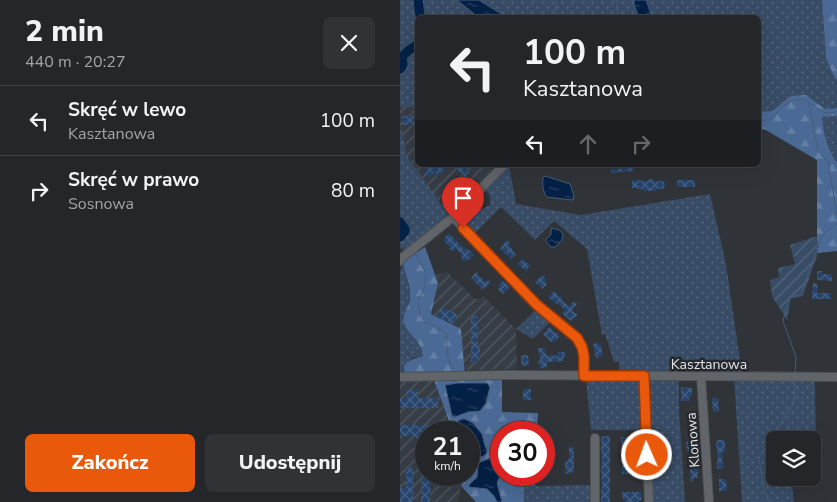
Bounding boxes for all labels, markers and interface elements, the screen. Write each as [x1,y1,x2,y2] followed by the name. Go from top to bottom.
[25,11,104,52] text: 2 min
[323,17,375,69] button: close
[523,29,626,76] text: 100 m
[440,35,505,100] icon: left
[25,51,126,73] text: 440 m · 20:27
[523,74,643,104] text: Kasztanowa
[68,97,186,123] text: Skręć w lewo
[25,107,53,135] icon: left
[320,108,375,134] text: 100 m
[68,123,155,145] text: Kasztanowa
[521,130,549,158] icon: left
[574,130,602,158] icon: ahead
[627,130,655,158] icon: right
[68,167,199,193] text: Skręć w prawo
[25,177,53,205] icon: right
[442,177,484,228] pin
[331,178,375,204] text: 80 m
[449,184,477,212] icon: arrive
[68,193,134,215] text: Sosnowa
[671,355,747,374] street label: Kasztanowa
[682,412,704,468] street label: Klonowa
[490,421,555,486] speed limit sign: 30
[620,428,672,480] position arrow
[432,430,463,464] text: 21
[766,431,821,486] map controls
[766,431,821,486] button: layers
[25,434,195,492] button: Zakończ
[205,434,375,492] button: Udostępnij
[434,458,461,474] text: km/h

